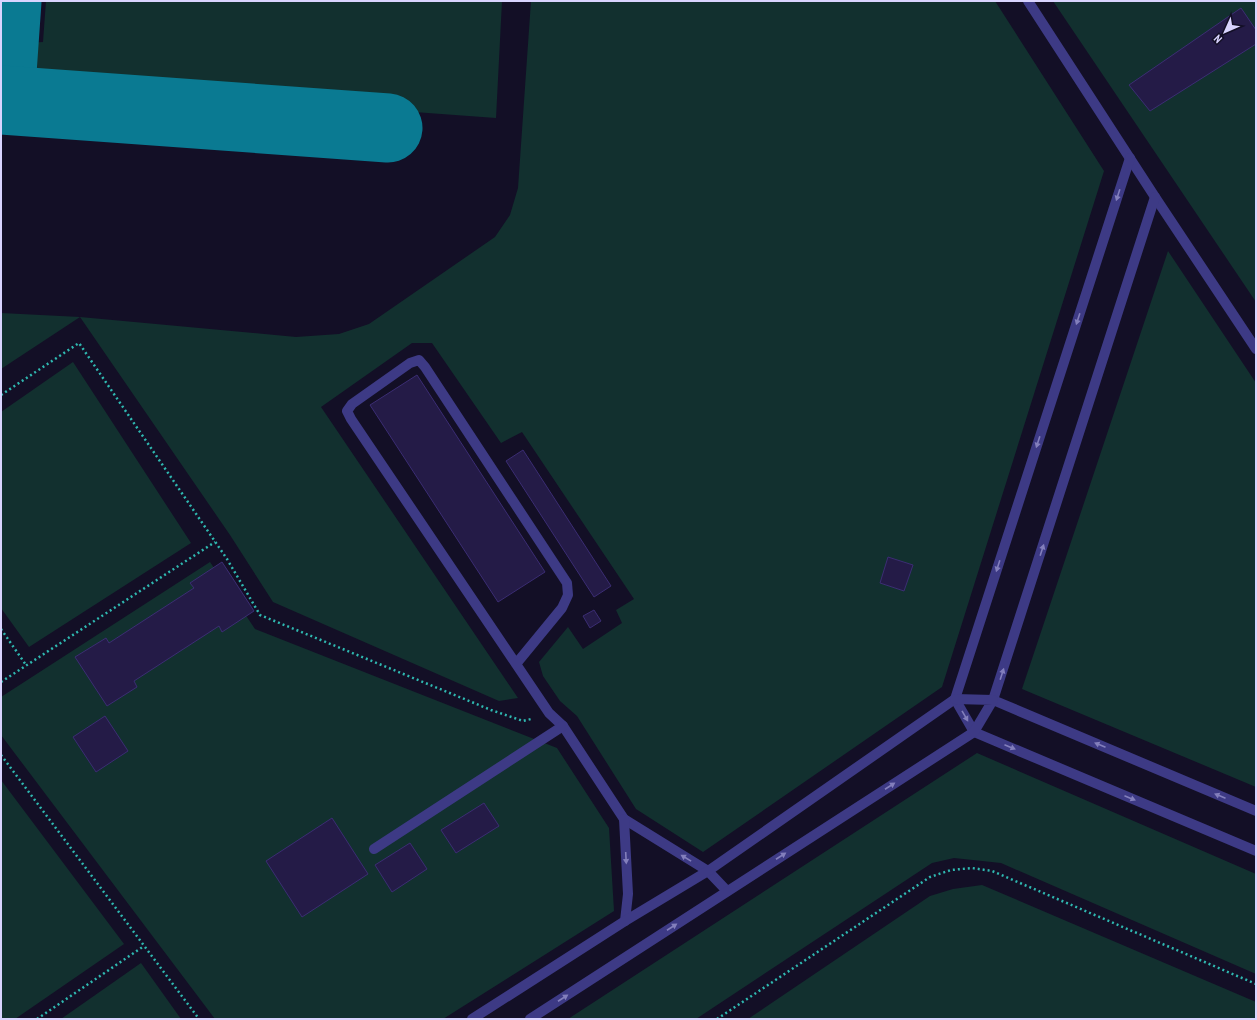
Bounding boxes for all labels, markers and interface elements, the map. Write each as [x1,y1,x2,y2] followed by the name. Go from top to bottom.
[1205,12,1245,52] north arrow
[1211,32,1225,46] text: N
[1115,189,1121,201] one-way arrow
[1075,313,1081,325] one-way arrow
[1035,437,1041,449] one-way arrow
[1039,544,1045,556] one-way arrow
[995,561,1001,573] one-way arrow
[999,667,1005,679] one-way arrow
[961,710,968,721] one-way arrow
[1094,742,1106,748] one-way arrow
[1005,744,1016,750] one-way arrow
[885,782,896,790] one-way arrow
[1215,793,1226,799] one-way arrow
[1125,795,1137,801] one-way arrow
[622,852,629,864] one-way arrow
[776,852,786,860] one-way arrow
[680,855,692,862] one-way arrow
[667,923,677,931] one-way arrow
[558,994,568,1002] one-way arrow

